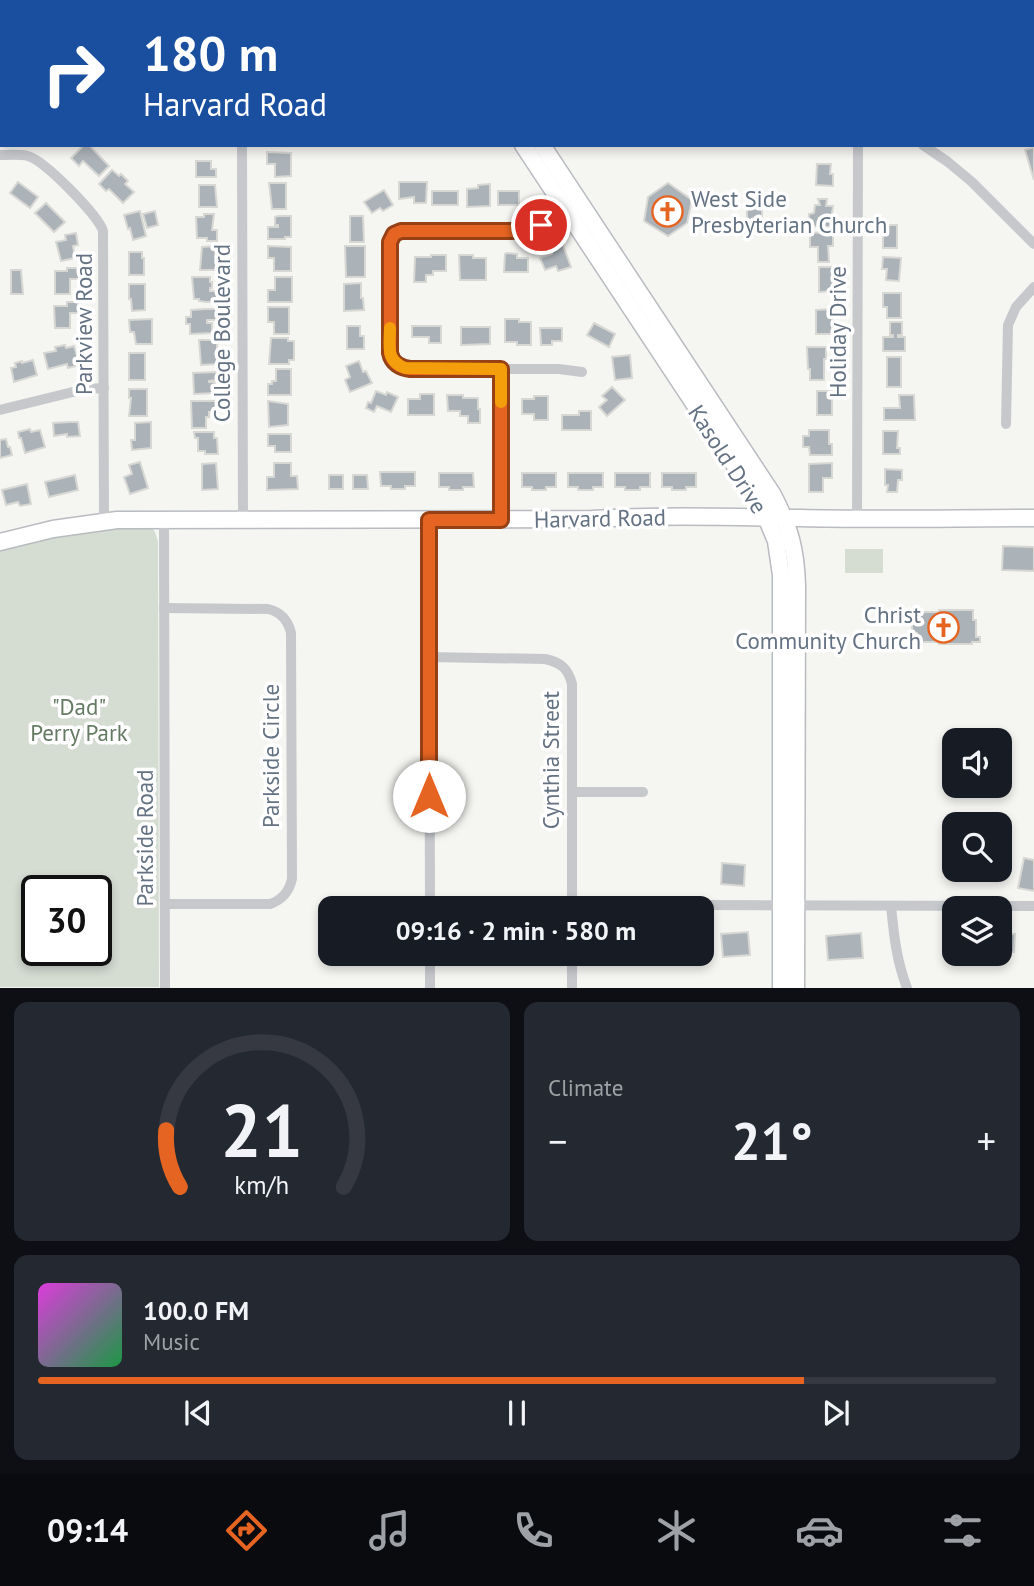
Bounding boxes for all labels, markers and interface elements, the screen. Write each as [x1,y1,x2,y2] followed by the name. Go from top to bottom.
[143,21,278,85] text: 180 m
[28,28,119,119] icon: right
[143,83,327,125] text: Harvard Road
[691,184,887,239] place label: West Side Presbyterian Church
[651,194,685,228] church icon: West Side Presbyterian Church
[511,195,571,255] pin
[522,206,560,244] icon: arrive
[207,244,236,422] street label: College Boulevard
[69,253,98,395] street label: Parkview Road
[823,266,852,398] street label: Holiday Drive
[682,399,774,519] street label: Kasold Drive
[534,502,666,534] street label: Harvard Road
[735,600,921,655] place label: Christ Community Church
[927,610,961,644] church icon: Christ Community Church
[256,684,285,828] street label: Parkside Circle
[536,691,565,829] street label: Cynthia Street
[30,692,128,747] park label: "Dad" Perry Park
[942,728,1012,966] map controls
[942,728,1012,798] button: sound
[392,759,466,833] position arrow
[130,769,159,907] street label: Parkside Road
[942,812,1012,882] button: search
[21,875,112,966] speed limit sign: 30
[942,896,1012,966] button: layers
[396,914,636,947] text: 09:16 · 2 min · 580 m
[548,1073,623,1102] text: Climate
[221,1084,303,1178] text: 21
[731,1107,813,1174] text: 21°
[548,1116,567,1165] text: −
[977,1116,996,1165] text: +
[235,1169,289,1201] text: km/h
[143,1294,249,1327] text: 100.0 FM
[143,1327,200,1356] text: Music
[179,1394,217,1432] icon: previous
[498,1394,536,1432] icon: pause
[817,1394,855,1432] icon: next
[222,1506,271,1555] icon: directions
[365,1506,414,1555] icon: music
[509,1506,558,1555] icon: phone
[652,1506,701,1555] icon: climate
[795,1506,844,1555] icon: car
[938,1506,987,1555] icon: filters
[47,1509,128,1551] text: 09:14

